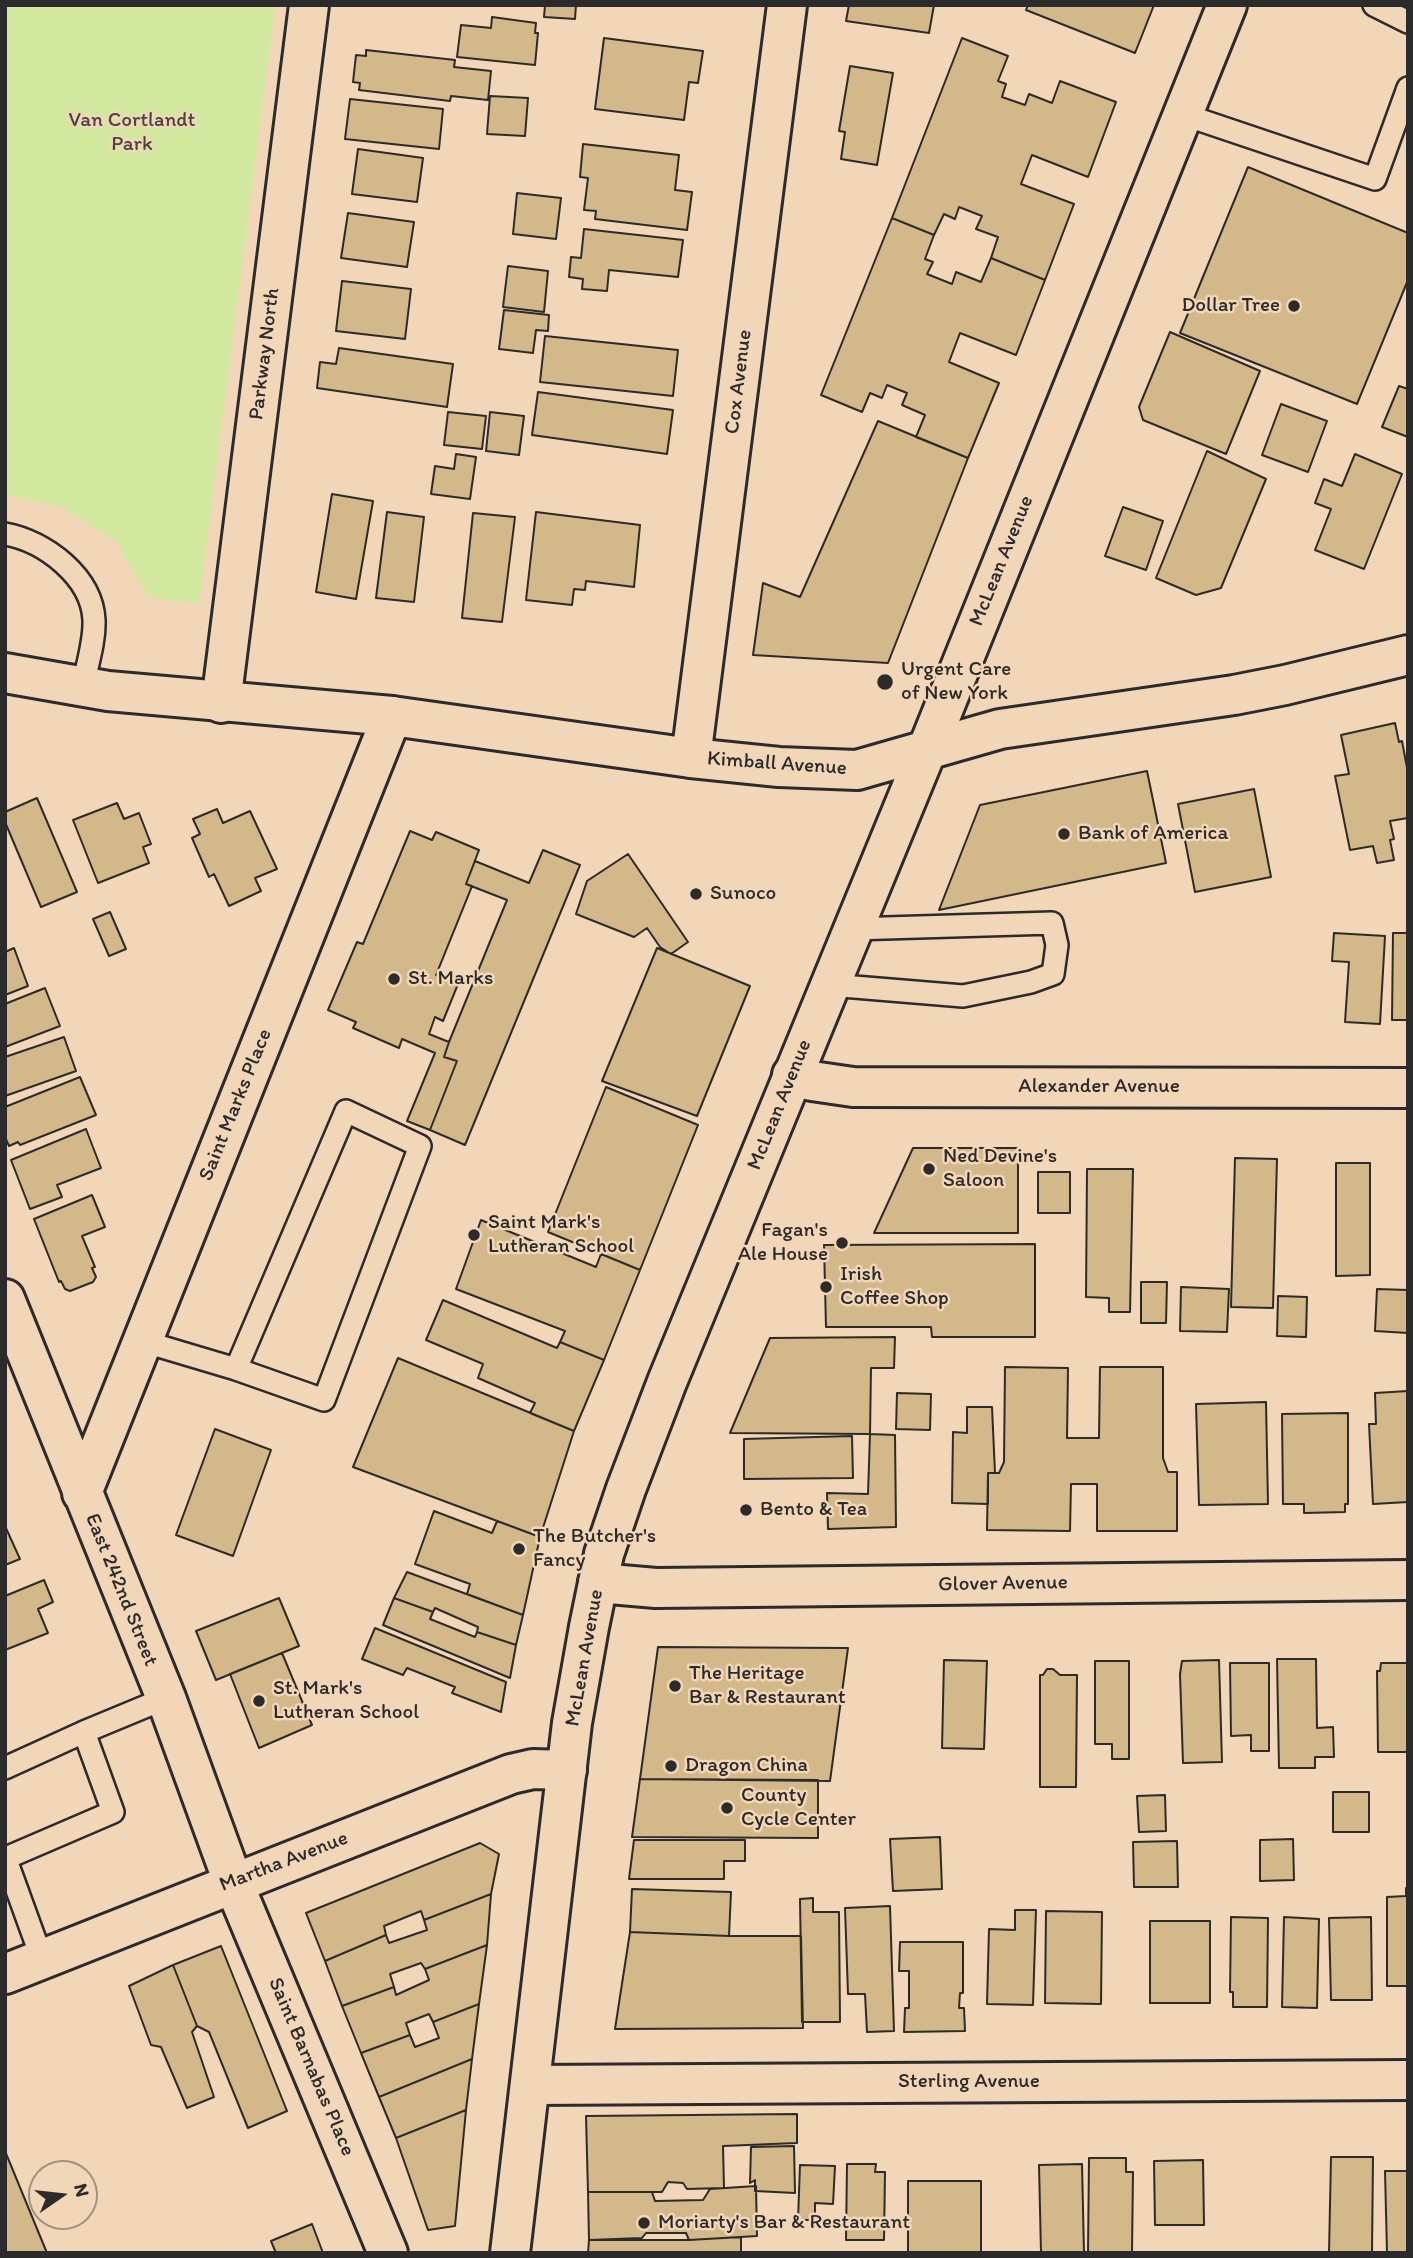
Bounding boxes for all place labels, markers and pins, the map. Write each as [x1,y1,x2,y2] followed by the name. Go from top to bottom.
[1181,293,1280,319] place label: Dollar Tree
[1286,298,1302,314] marker: Dollar Tree
[901,657,1011,707] place label: Urgent Care of New York
[875,672,895,692] marker: Urgent Care of New York
[1078,821,1228,847] place label: Bank of America
[1056,826,1072,842] marker: Bank of America
[710,881,776,907] place label: Sunoco
[688,886,704,902] marker: Sunoco
[408,966,494,992] place label: St. Marks
[386,971,402,987] marker: St. Marks
[943,1144,1057,1194] place label: Ned Devine's Saloon
[921,1161,937,1177] marker: Ned Devine's Saloon
[488,1210,634,1260] place label: Saint Mark's Lutheran School
[738,1218,828,1268] place label: Fagan's Ale House
[466,1227,482,1243] marker: Saint Mark's Lutheran School
[834,1235,850,1251] marker: Fagan's Ale House
[840,1262,949,1312] place label: Irish Coffee Shop
[818,1279,834,1295] marker: Irish Coffee Shop
[760,1497,867,1523] place label: Bento & Tea
[738,1502,754,1518] marker: Bento & Tea
[533,1524,656,1574] place label: The Butcher's Fancy
[511,1541,527,1557] marker: The Butcher's Fancy
[689,1661,846,1711] place label: The Heritage Bar & Restaurant
[273,1676,419,1726] place label: St. Mark's Lutheran School
[667,1678,683,1694] marker: The Heritage Bar & Restaurant
[251,1693,267,1709] marker: St. Mark's Lutheran School
[685,1753,808,1779] place label: Dragon China
[663,1758,679,1774] marker: Dragon China
[741,1783,856,1833] place label: County Cycle Center
[719,1800,735,1816] marker: County Cycle Center
[658,2210,910,2236] place label: Moriarty's Bar & Restaurant
[636,2215,652,2231] marker: Moriarty's Bar & Restaurant

